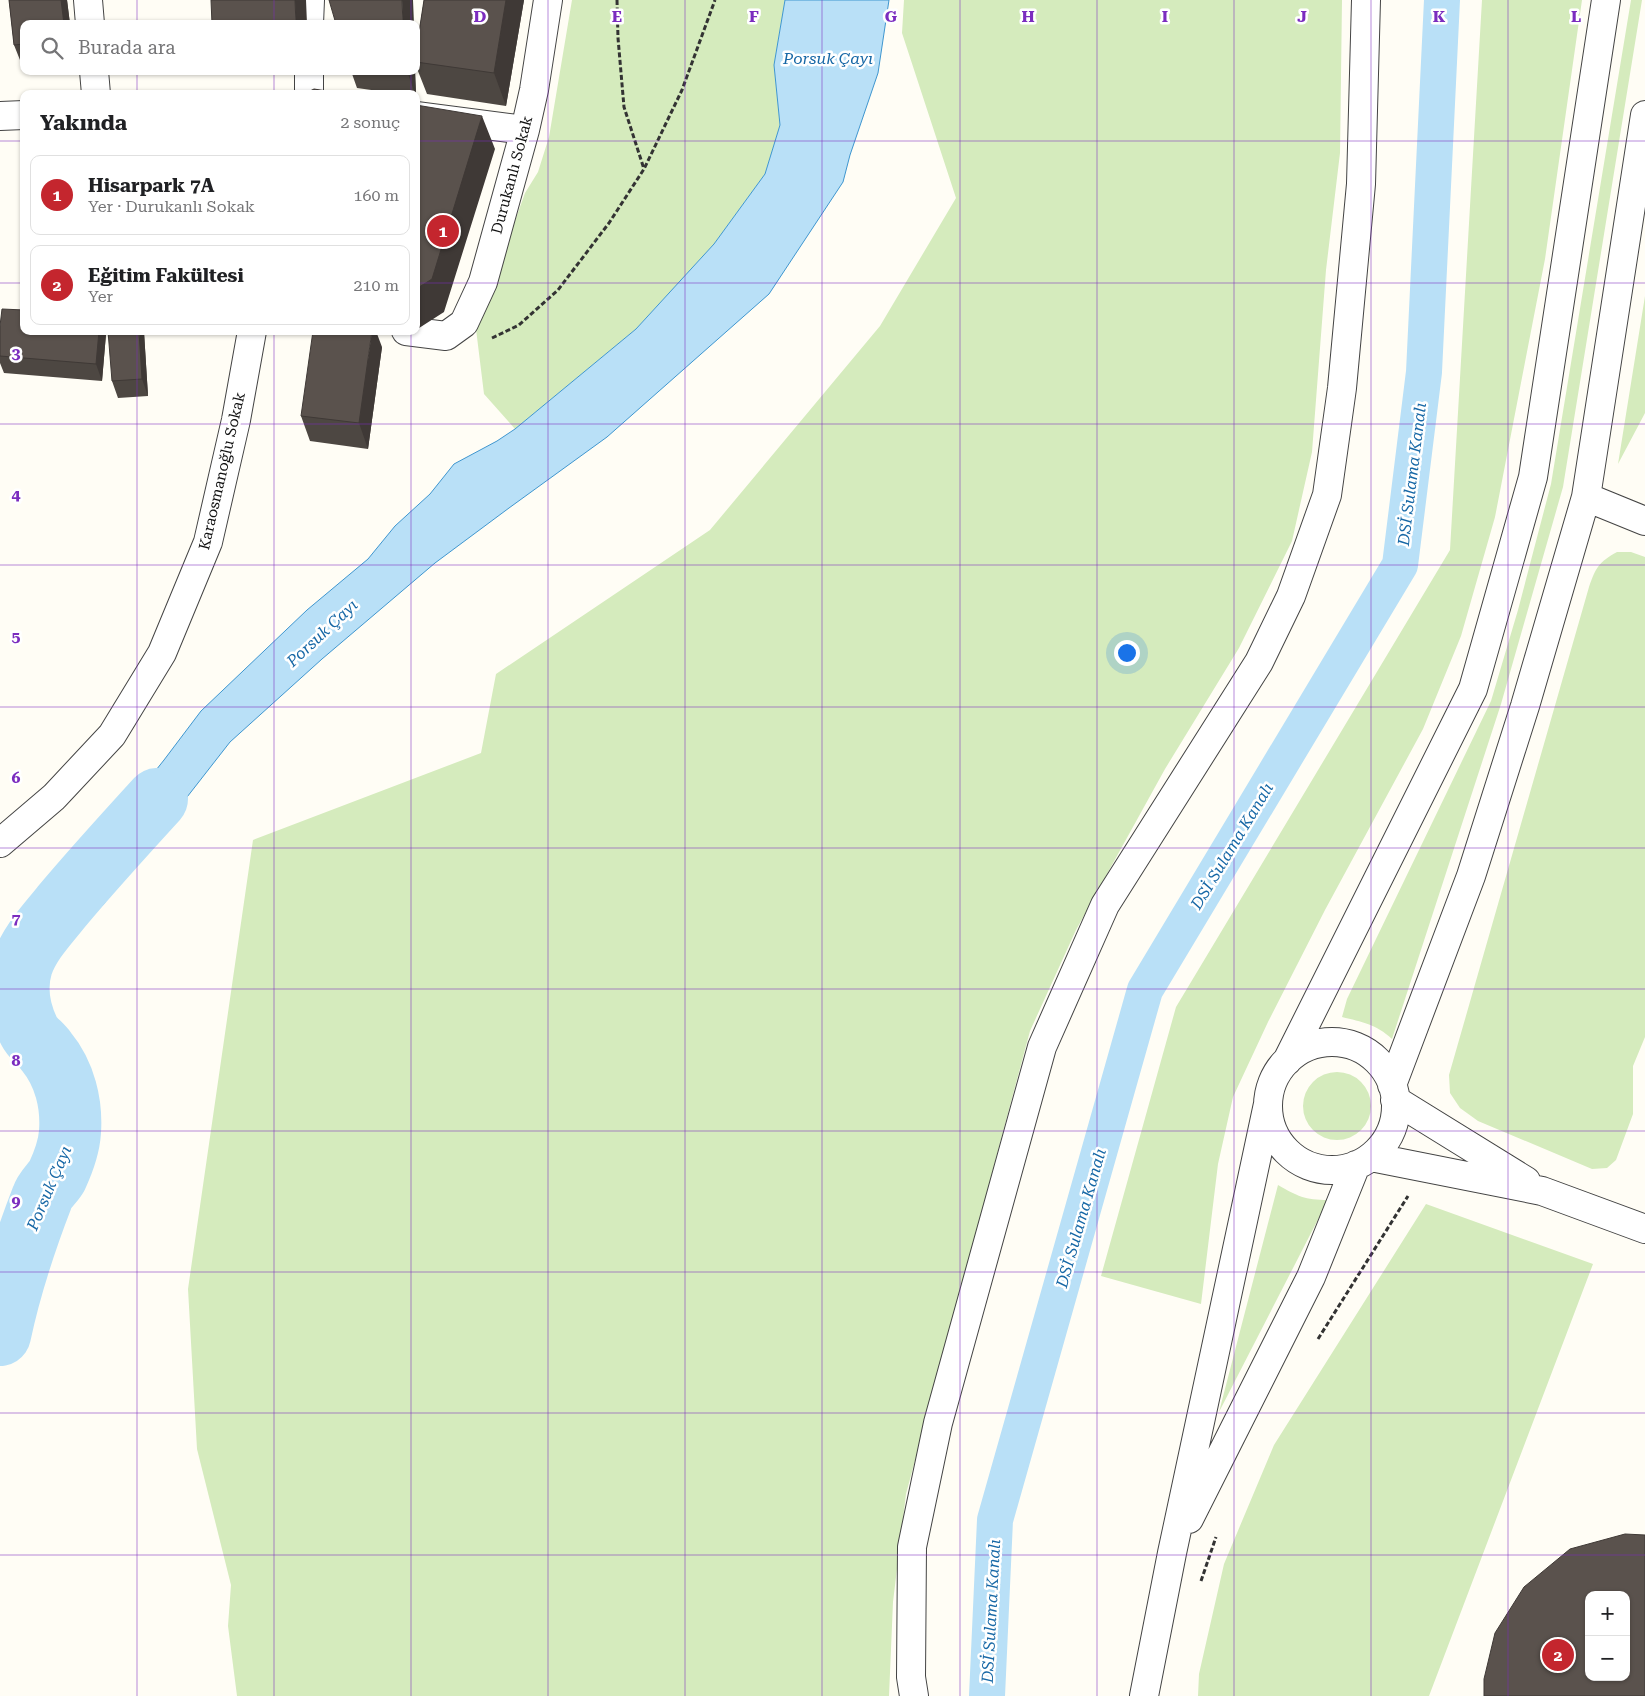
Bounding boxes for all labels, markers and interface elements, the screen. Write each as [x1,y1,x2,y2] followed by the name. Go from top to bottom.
[474,7,487,26] text: D
[612,7,622,26] text: E
[749,7,759,26] text: F
[885,7,898,26] text: G
[1021,7,1035,26] text: H
[1162,7,1168,26] text: I
[1297,7,1307,26] text: J
[1433,7,1446,26] text: K
[1571,7,1581,26] text: L
[20,20,420,75] search box
[38,34,66,62] icon: search
[78,36,176,59] text: Burada ara
[782,49,873,68] water label: Porsuk Çayı
[40,111,127,135] text: Yakında
[341,113,400,132] text: 2 sonuç
[488,113,537,236] street label: Durukanlı Sokak
[88,174,214,197] text: Hisarpark 7A
[53,186,61,205] text: 1
[353,186,399,205] text: 160 m
[88,197,255,216] text: Yer · Durukanlı Sokak
[427,212,459,250] pin: 1
[88,264,244,287] text: Eğitim Fakültesi
[53,276,61,295] text: 2
[353,276,399,295] text: 210 m
[88,287,113,306] text: Yer
[12,344,21,363] text: 3
[195,390,249,552] street label: Karaosmanoğlu Sokak
[1394,401,1430,548] water label: DSİ Sulama Kanalı
[12,485,21,504] text: 4
[282,595,361,671] water label: Porsuk Çayı
[12,627,21,646] text: 5
[1114,640,1140,666] your location
[12,768,21,787] text: 6
[1186,779,1277,913] water label: DSİ Sulama Kanalı
[12,909,21,928] text: 7
[12,1051,21,1070] text: 8
[22,1143,75,1234] water label: Porsuk Çayı
[1052,1146,1110,1291] water label: DSİ Sulama Kanalı
[12,1192,21,1211] text: 9
[978,1539,1004,1684] water label: DSİ Sulama Kanalı
[1585,1591,1630,1681] map controls
[1585,1591,1630,1636] button: +
[1542,1636,1574,1674] pin: 2
[1585,1636,1630,1681] button: −

